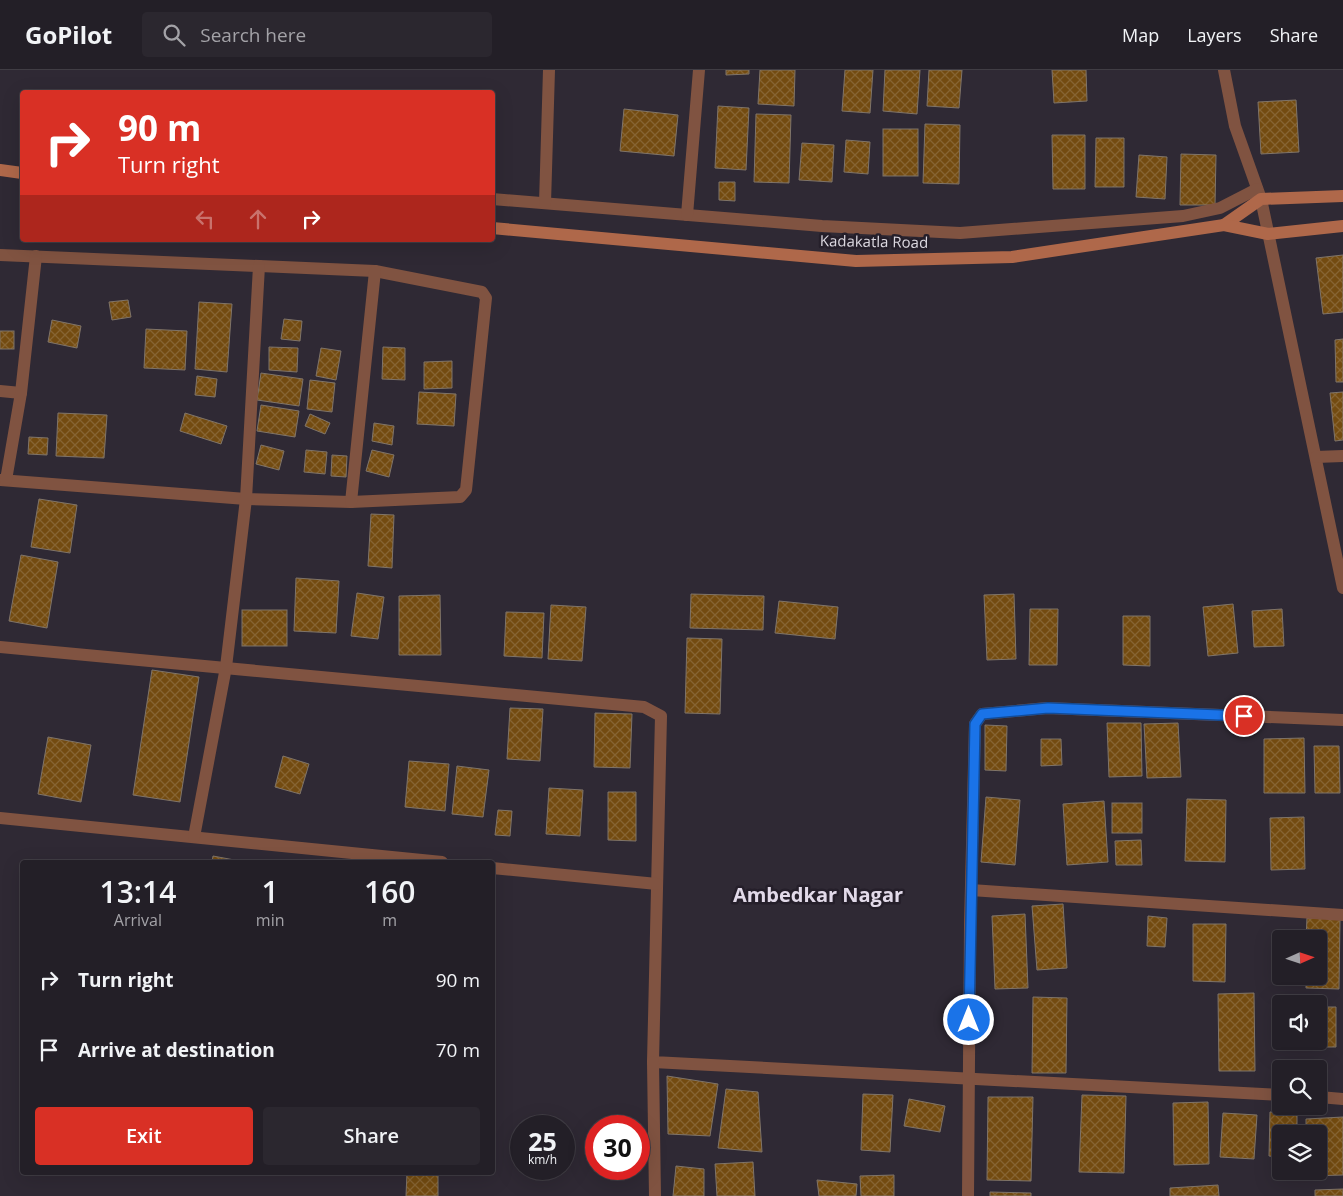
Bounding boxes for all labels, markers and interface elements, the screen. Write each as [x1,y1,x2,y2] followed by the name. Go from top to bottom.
[142,12,492,57] search box
[25,18,112,51] text: GoPilot
[160,21,188,49] icon: search
[200,22,306,48] text: Search here
[1122,23,1159,47] text: Map
[1187,23,1242,47] text: Layers
[1270,23,1318,47] text: Share
[118,104,201,151] text: 90 m
[35,110,100,175] icon: right
[118,149,220,179] text: Turn right
[191,205,219,233] icon: left
[244,205,272,233] icon: ahead
[297,205,325,233] icon: right
[820,230,928,252] street label: Kadakatla Road
[1223,695,1265,737] pin
[1230,702,1258,730] icon: arrive
[100,871,176,912] text: 13:14
[262,871,279,912] text: 1
[364,871,415,912] text: 160
[733,881,903,908] district label: Ambedkar Nagar
[114,909,162,931] text: Arrival
[256,909,285,931] text: min
[382,909,397,931] text: m
[1272,930,1328,985] north arrow
[1272,930,1327,1180] map controls
[35,966,63,994] icon: right
[78,967,173,993] text: Turn right
[436,967,480,993] text: 90 m
[942,993,994,1045] position arrow
[1272,995,1327,1050] button: sound
[35,1036,63,1064] icon: arrive
[78,1037,275,1063] text: Arrive at destination
[436,1037,480,1063] text: 70 m
[1272,1060,1327,1115] button: search
[35,1107,253,1165] button: Exit
[263,1107,480,1165] button: Share
[585,1115,650,1180] speed limit sign: 30
[528,1124,557,1158] text: 25
[1272,1125,1327,1180] button: layers
[528,1151,557,1168] text: km/h

